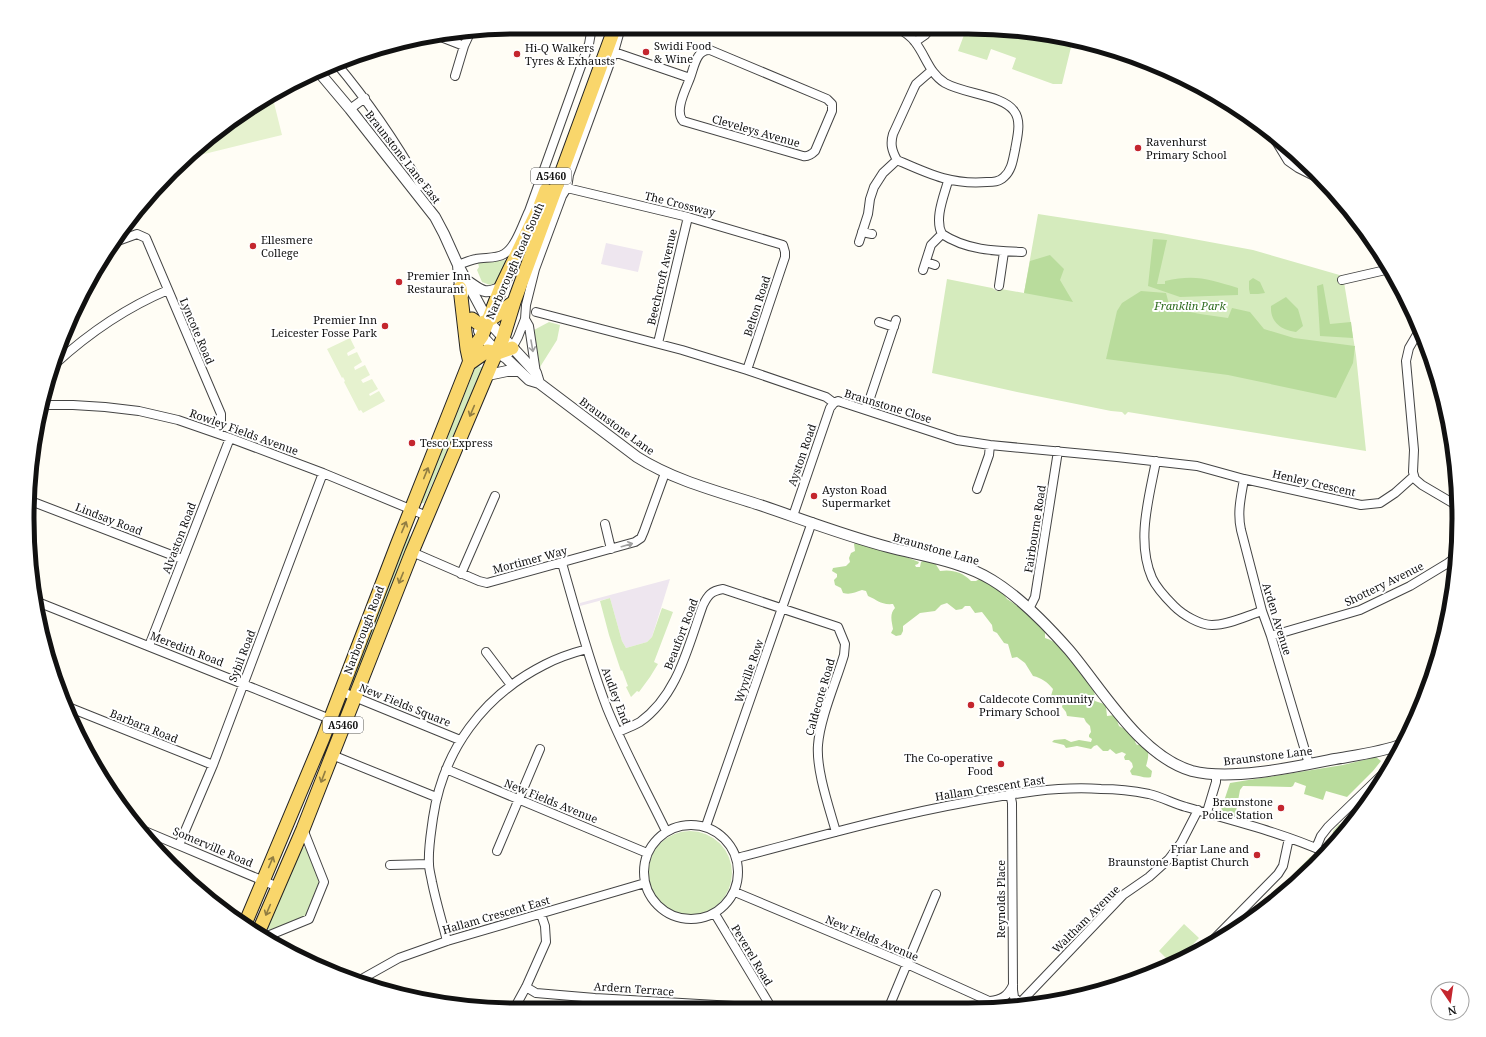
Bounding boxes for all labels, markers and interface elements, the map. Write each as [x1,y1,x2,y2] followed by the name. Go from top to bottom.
[654,38,712,66] place label: Swidi Food & Wine
[525,40,615,68] place label: Hi-Q Walkers Tyres & Exhausts
[641,47,651,57] marker: Swidi Food & Wine
[512,49,522,59] marker: Hi-Q Walkers Tyres & Exhausts
[362,107,445,206] street label: Braunstone Lane East
[710,111,802,150] street label: Cleveleys Avenue
[1146,134,1227,162] place label: Ravenhurst Primary School
[1133,143,1143,153] marker: Ravenhurst Primary School
[531,168,571,184] road number: A5460
[643,187,718,220] street label: The Crossway
[482,200,547,322] street label: Narborough Road South
[643,227,680,327] street label: Beechcroft Avenue
[261,232,313,260] place label: Ellesmere College
[248,241,258,251] marker: Ellesmere College
[407,268,471,296] place label: Premier Inn Restaurant
[740,273,773,338] street label: Belton Road
[394,277,404,287] marker: Premier Inn Restaurant
[177,295,218,367] street label: Lyncote Road
[1153,298,1226,313] park label: Franklin Park
[271,312,378,340] place label: Premier Inn Leicester Fosse Park
[380,321,390,331] marker: Premier Inn Leicester Fosse Park
[528,339,536,352] one-way arrow
[843,385,934,426] street label: Braunstone Close
[577,393,658,458] street label: Braunstone Lane
[188,405,301,458] street label: Rowley Fields Avenue
[468,405,476,417] one-way arrow
[784,421,819,488] street label: Ayston Road
[420,435,493,450] place label: Tesco Express
[407,438,417,448] marker: Tesco Express
[1271,466,1357,499] street label: Henley Crescent
[423,468,430,480] one-way arrow
[822,482,891,510] place label: Ayston Road Supermarket
[1020,484,1049,574] street label: Fairbourne Road
[809,491,819,501] marker: Ayston Road Supermarket
[73,499,145,538] street label: Lindsay Road
[158,500,199,576] street label: Alvaston Road
[401,521,409,533] one-way arrow
[891,529,981,568] street label: Braunstone Lane
[620,541,633,548] one-way arrow
[491,542,570,577] street label: Mortimer Way
[1342,558,1426,609] street label: Shottery Avenue
[397,571,405,583] one-way arrow
[1259,581,1296,657] street label: Arden Avenue
[340,583,387,676] street label: Narborough Road
[660,596,701,672] street label: Beaufort Road
[225,627,258,684] street label: Sybil Road
[148,628,226,670] street label: Meredith Road
[731,637,767,705] street label: Wyville Row
[801,656,838,737] street label: Caldecote Road
[599,665,634,727] street label: Audley End
[357,679,453,730] street label: New Fields Square
[979,691,1095,719] place label: Caldecote Community Primary School
[966,700,976,710] marker: Caldecote Community Primary School
[108,705,181,746] street label: Barbara Road
[323,717,363,733] road number: A5460
[1223,743,1313,768] street label: Braunstone Lane
[904,750,993,778] place label: The Co-operative Food
[996,759,1006,769] marker: The Co-operative Food
[319,771,326,783] one-way arrow
[934,771,1046,804] street label: Hallam Crescent East
[502,775,600,826] street label: New Fields Avenue
[1202,794,1273,822] place label: Braunstone Police Station
[1276,803,1286,813] marker: Braunstone Police Station
[171,823,256,870] street label: Somerville Road
[1108,841,1249,869] place label: Friar Lane and Braunstone Baptist Church
[1252,850,1262,860] marker: Friar Lane and Braunstone Baptist Church
[267,857,275,869] one-way arrow
[993,860,1008,938] street label: Reynolds Place
[1049,881,1123,956] street label: Waltham Avenue
[440,892,551,937] street label: Hallam Crescent East
[264,904,271,916] one-way arrow
[823,911,921,964] street label: New Fields Avenue
[728,921,777,988] street label: Peverel Road
[593,978,675,999] street label: Ardern Terrace
[1430,981,1470,1021] north arrow
[1446,1003,1458,1020] text: N

